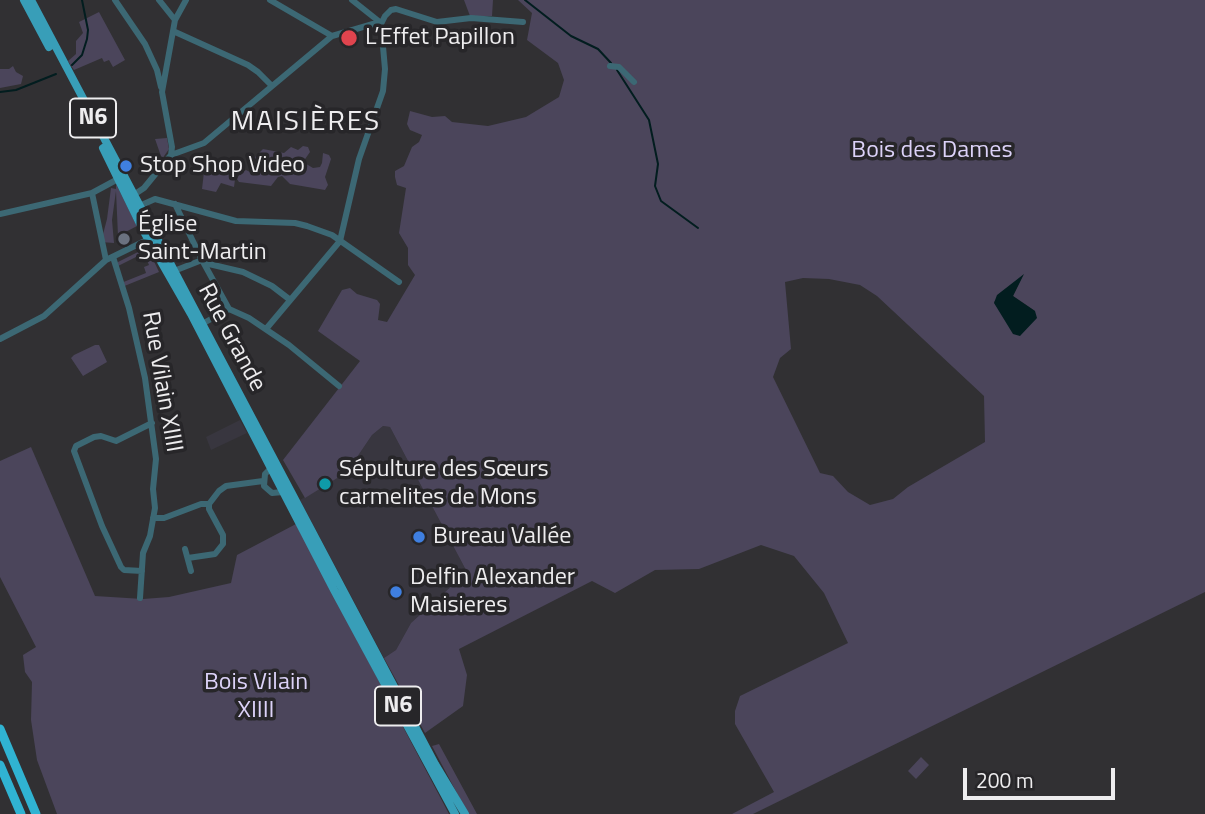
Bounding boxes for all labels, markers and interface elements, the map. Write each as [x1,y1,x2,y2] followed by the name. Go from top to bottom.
[365,24,515,52] place label: L’Effet Papillon
[339,28,359,48] marker: L’Effet Papillon
[70,99,116,138] road number: N6
[232,106,380,140] district label: MAISIÈRES
[851,137,1013,165] park label: Bois des Dames
[140,152,305,180] place label: Stop Shop Video
[118,158,134,174] marker: Stop Shop Video
[138,211,267,267] place label: Église Saint-Martin
[116,231,132,247] marker: Église Saint-Martin
[191,279,271,397] street label: Rue Grande
[134,310,188,454] street label: Rue Vilain XIIII
[339,456,549,512] place label: Sépulture des Sœurs carmelites de Mons
[317,476,333,492] marker: Sépulture des Sœurs carmelites de Mons
[433,523,571,551] place label: Bureau Vallée
[411,529,427,545] marker: Bureau Vallée
[410,564,575,620] place label: Delfin Alexander Maisieres
[388,584,404,600] marker: Delfin Alexander Maisieres
[204,669,308,725] park label: Bois Vilain XIIII
[375,686,421,726] road number: N6
[967,754,1119,798] scale bar
[976,764,1033,796] text: 200 m

